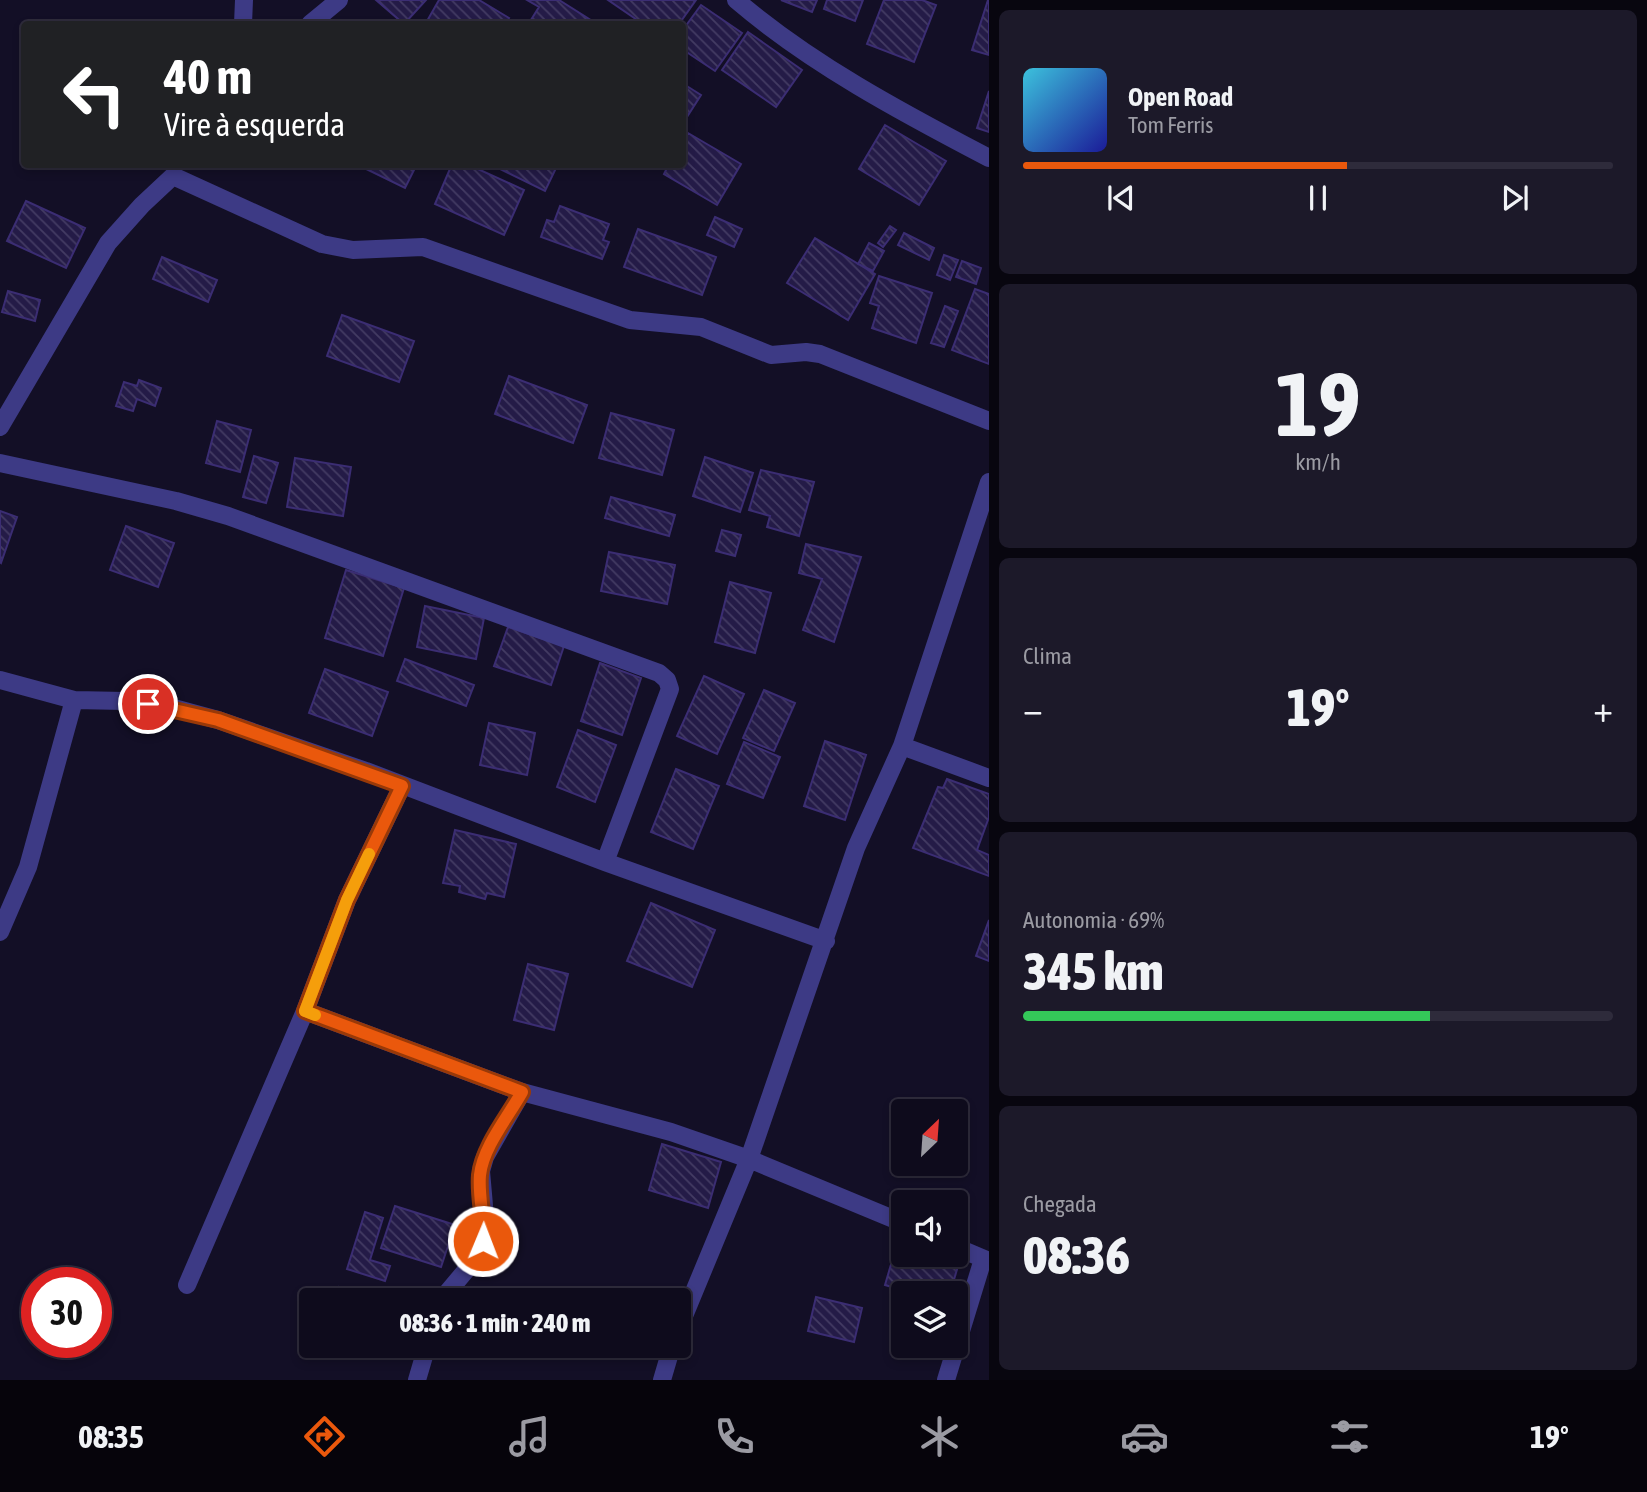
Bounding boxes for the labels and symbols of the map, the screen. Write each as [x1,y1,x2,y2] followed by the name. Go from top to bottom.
[118,674,178,734] pin
[891,1099,968,1176] north arrow
[446,1204,520,1278] position arrow
[21,1267,112,1358] speed limit sign: 30

